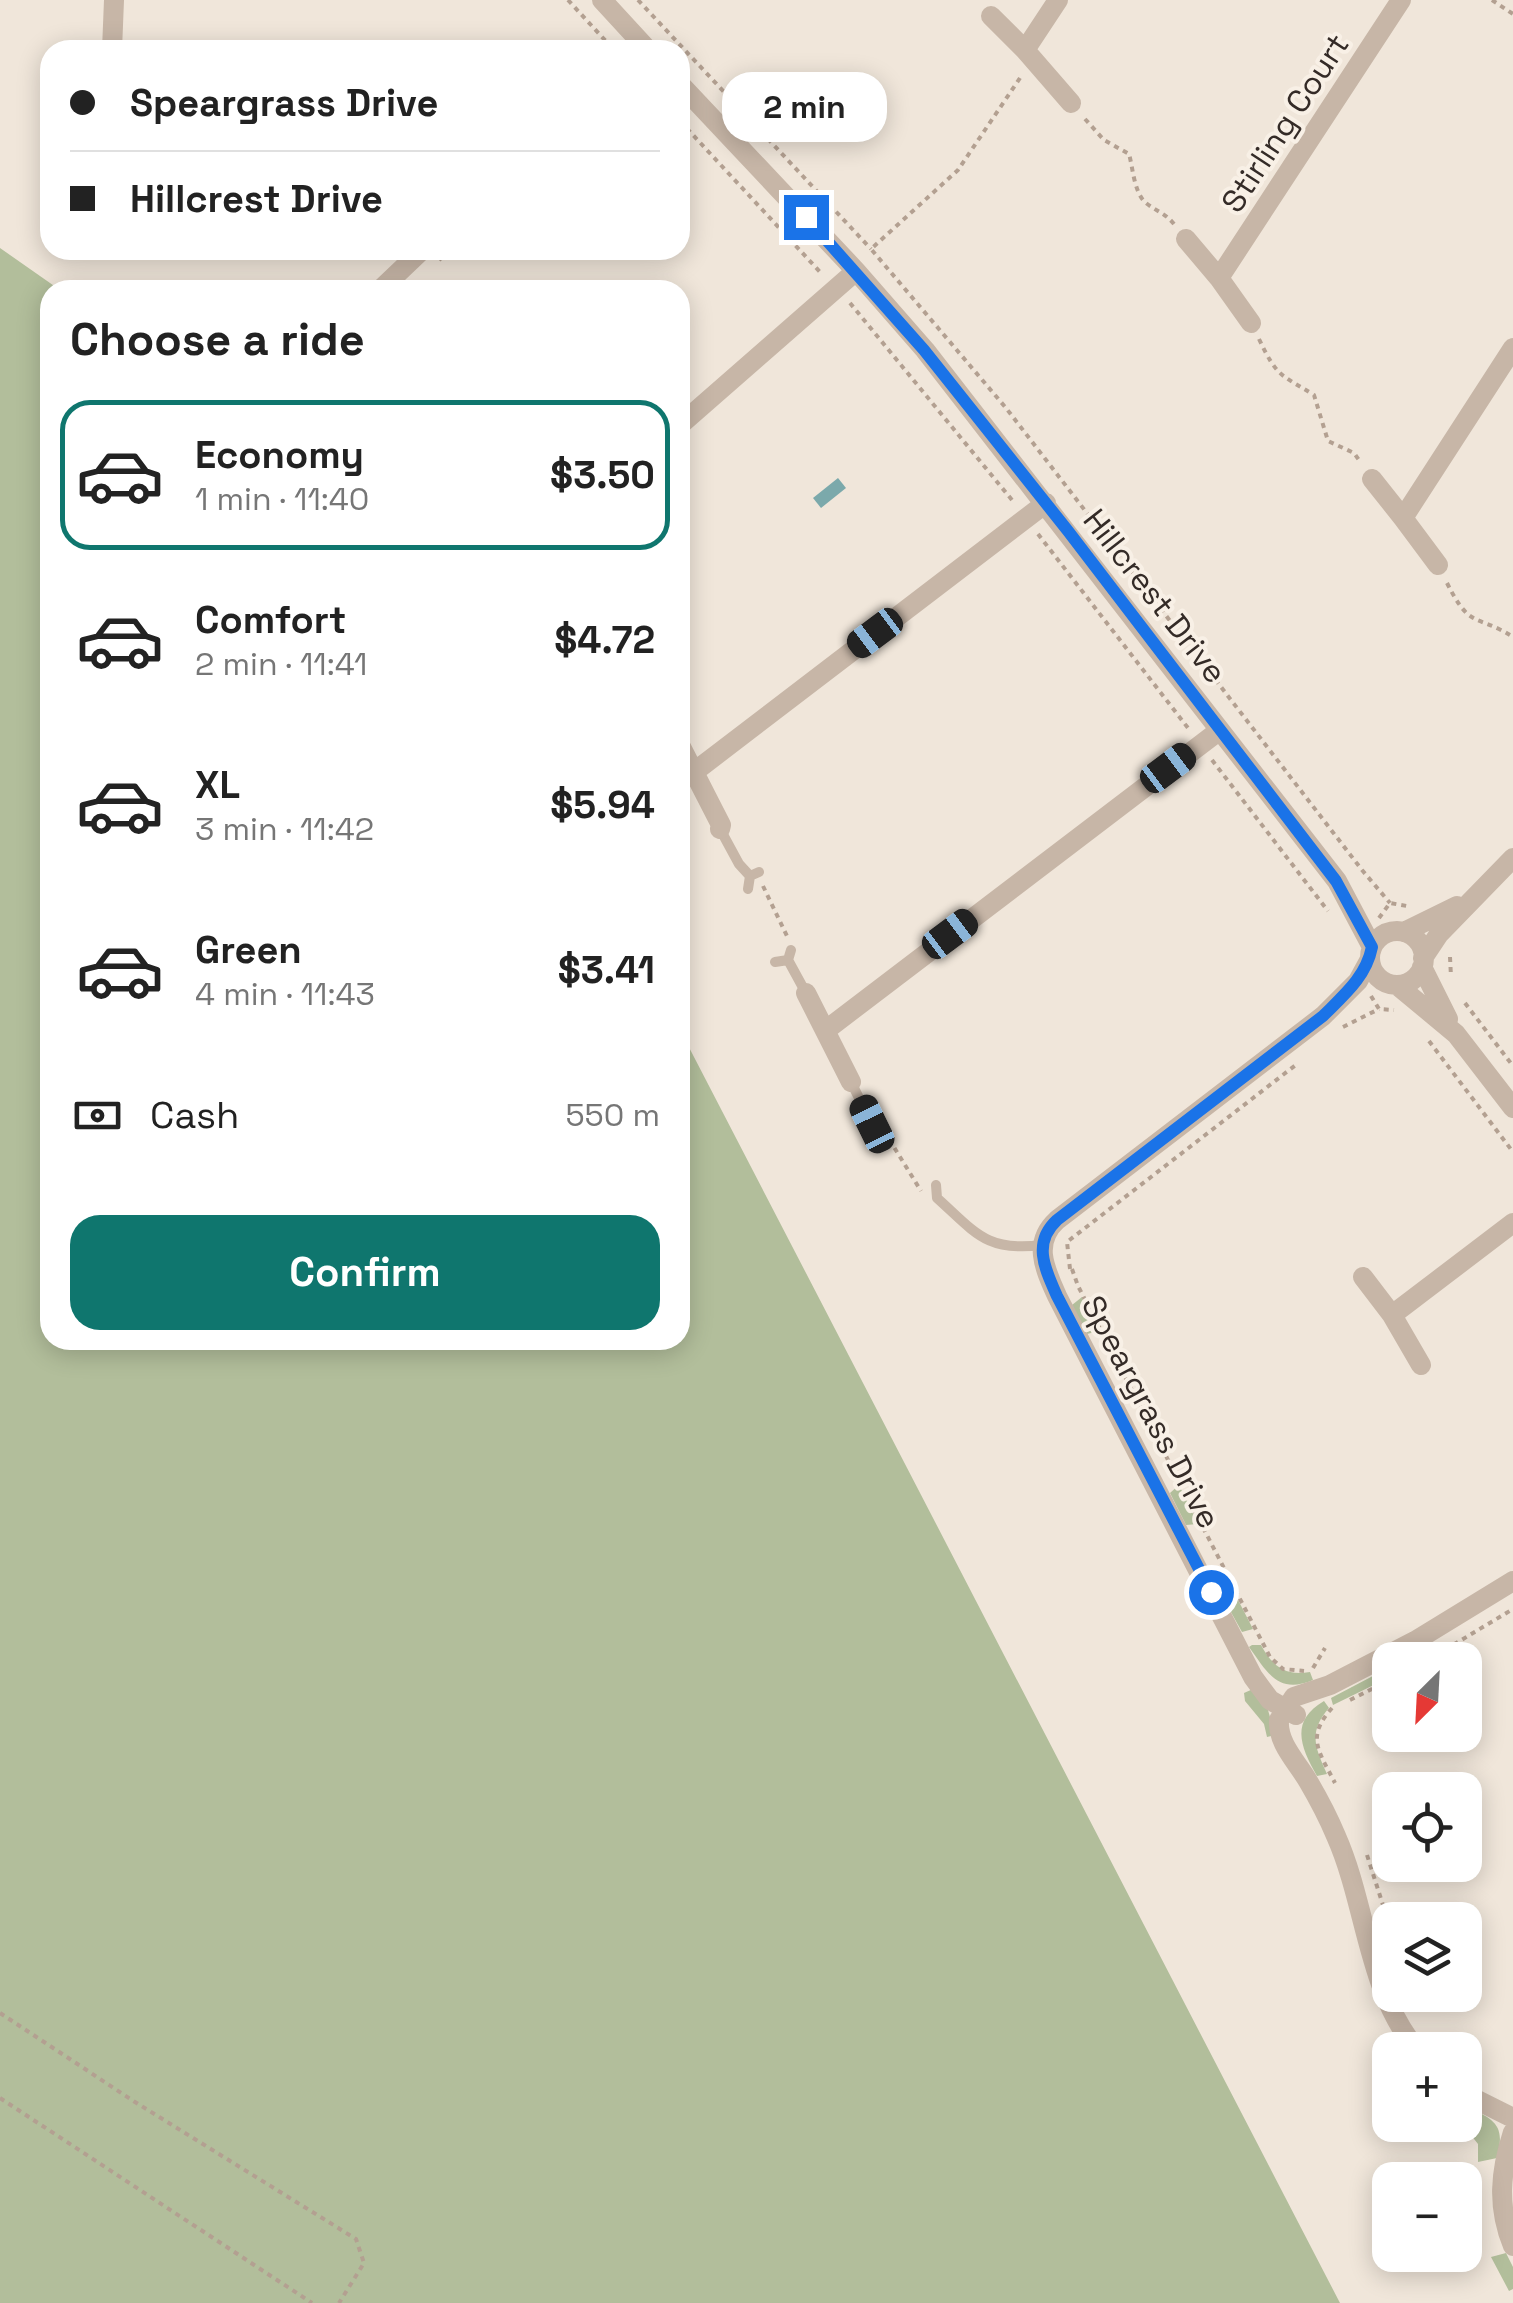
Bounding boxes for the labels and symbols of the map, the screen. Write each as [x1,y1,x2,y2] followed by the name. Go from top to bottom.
[1212,26,1358,220] street label: Stirling Court
[724,72,888,142] callout: 2 min
[784,195,829,240] route end
[1075,501,1235,691] street label: Hillcrest Drive
[842,603,908,663] car
[1135,738,1201,798] car
[917,904,983,964] car
[845,1090,899,1158] car
[1073,1289,1229,1535] street label: Speargrass Drive
[1189,1570,1234,1615] route start
[1372,1642,1482,1752] north arrow

